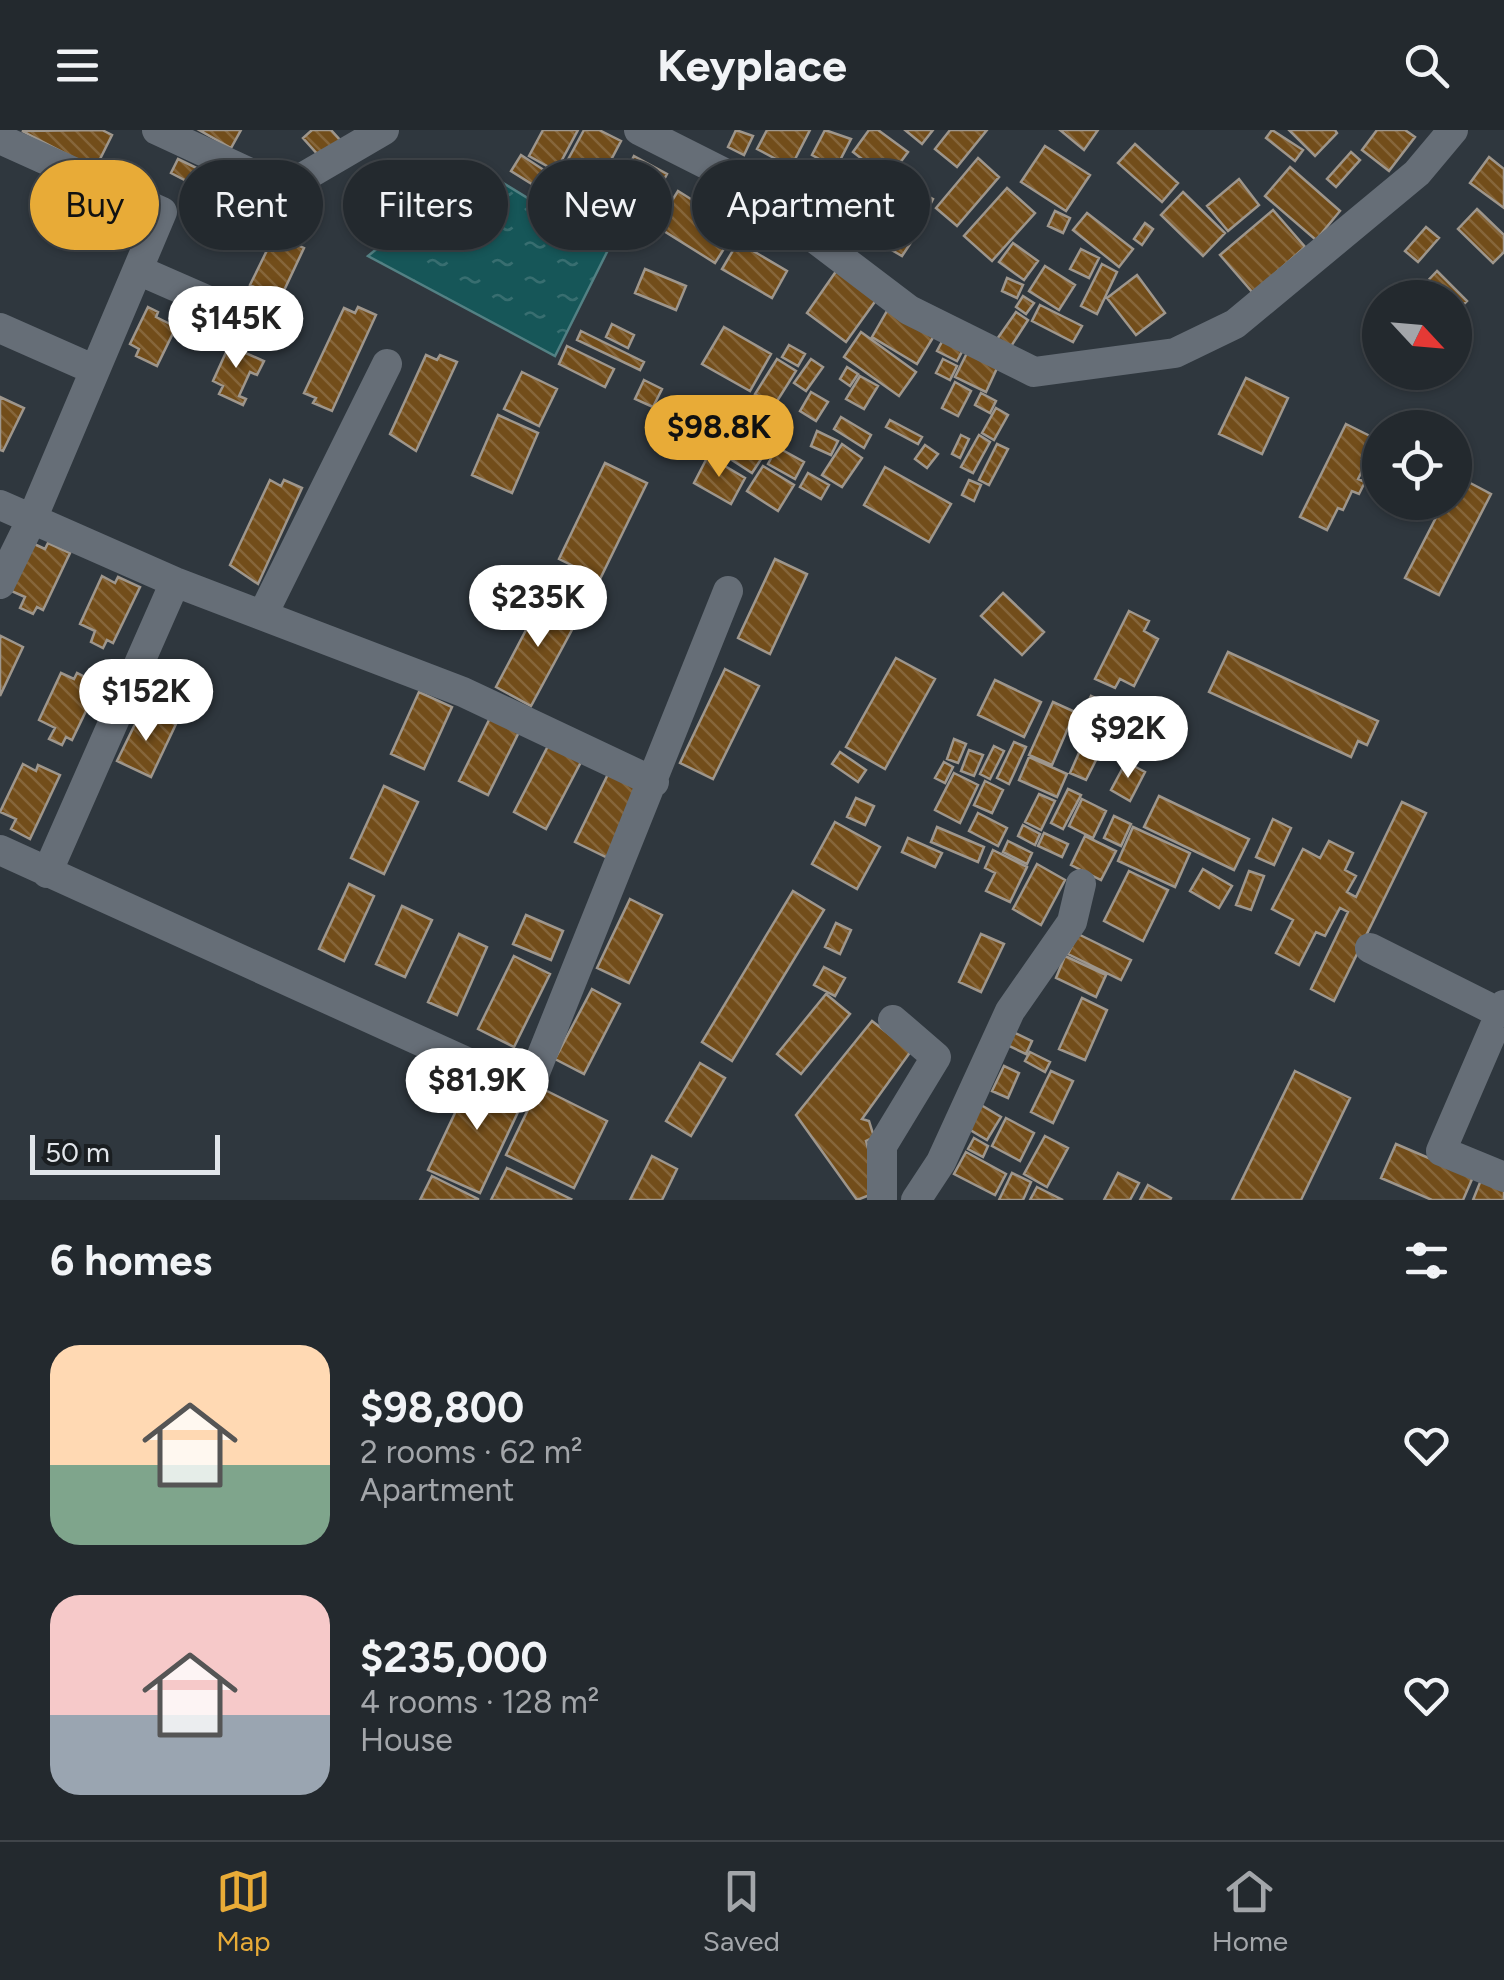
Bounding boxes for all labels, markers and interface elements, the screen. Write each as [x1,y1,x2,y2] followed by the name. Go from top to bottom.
[50,38,105,93] icon: menu
[657,38,847,92] text: Keyplace
[1399,38,1454,93] icon: search
[30,160,159,250] chip: Buy
[179,160,323,250] chip: Rent
[343,160,508,250] chip: Filters
[528,160,672,250] chip: New
[692,160,930,250] chip: Apartment
[1362,280,1472,390] north arrow
[1362,280,1472,520] map controls
[166,286,306,371] pin: $145K
[190,299,282,337] text: $145K
[638,395,800,480] pin: $98.8K
[667,408,771,446] text: $98.8K
[1362,410,1472,520] button: locate
[468,565,608,650] pin: $235K
[491,578,585,616] text: $235K
[76,659,216,744] pin: $152K
[101,672,191,710] text: $152K
[1069,696,1187,781] pin: $92K
[1090,709,1166,747] text: $92K
[396,1048,558,1133] pin: $81.9K
[428,1061,526,1099] text: $81.9K
[30,1130,220,1174] scale bar
[45,1135,110,1169] text: 50 m
[1399,1233,1454,1288] icon: filters
[50,1235,212,1286] text: 6 homes
[360,1382,524,1433] text: $98,800
[130,1385,250,1505] icon: home
[1399,1418,1454,1473] icon: heart
[360,1433,583,1471] text: 2 rooms · 62 m²
[360,1471,514,1509] text: Apartment
[360,1632,548,1683] text: $235,000
[130,1635,250,1755] icon: home
[1399,1668,1454,1723] icon: heart
[360,1683,599,1721] text: 4 rooms · 128 m²
[360,1721,453,1759] text: House
[216,1864,271,1958] tab: Map
[703,1864,780,1958] tab: Saved
[1212,1864,1288,1958] tab: Home

